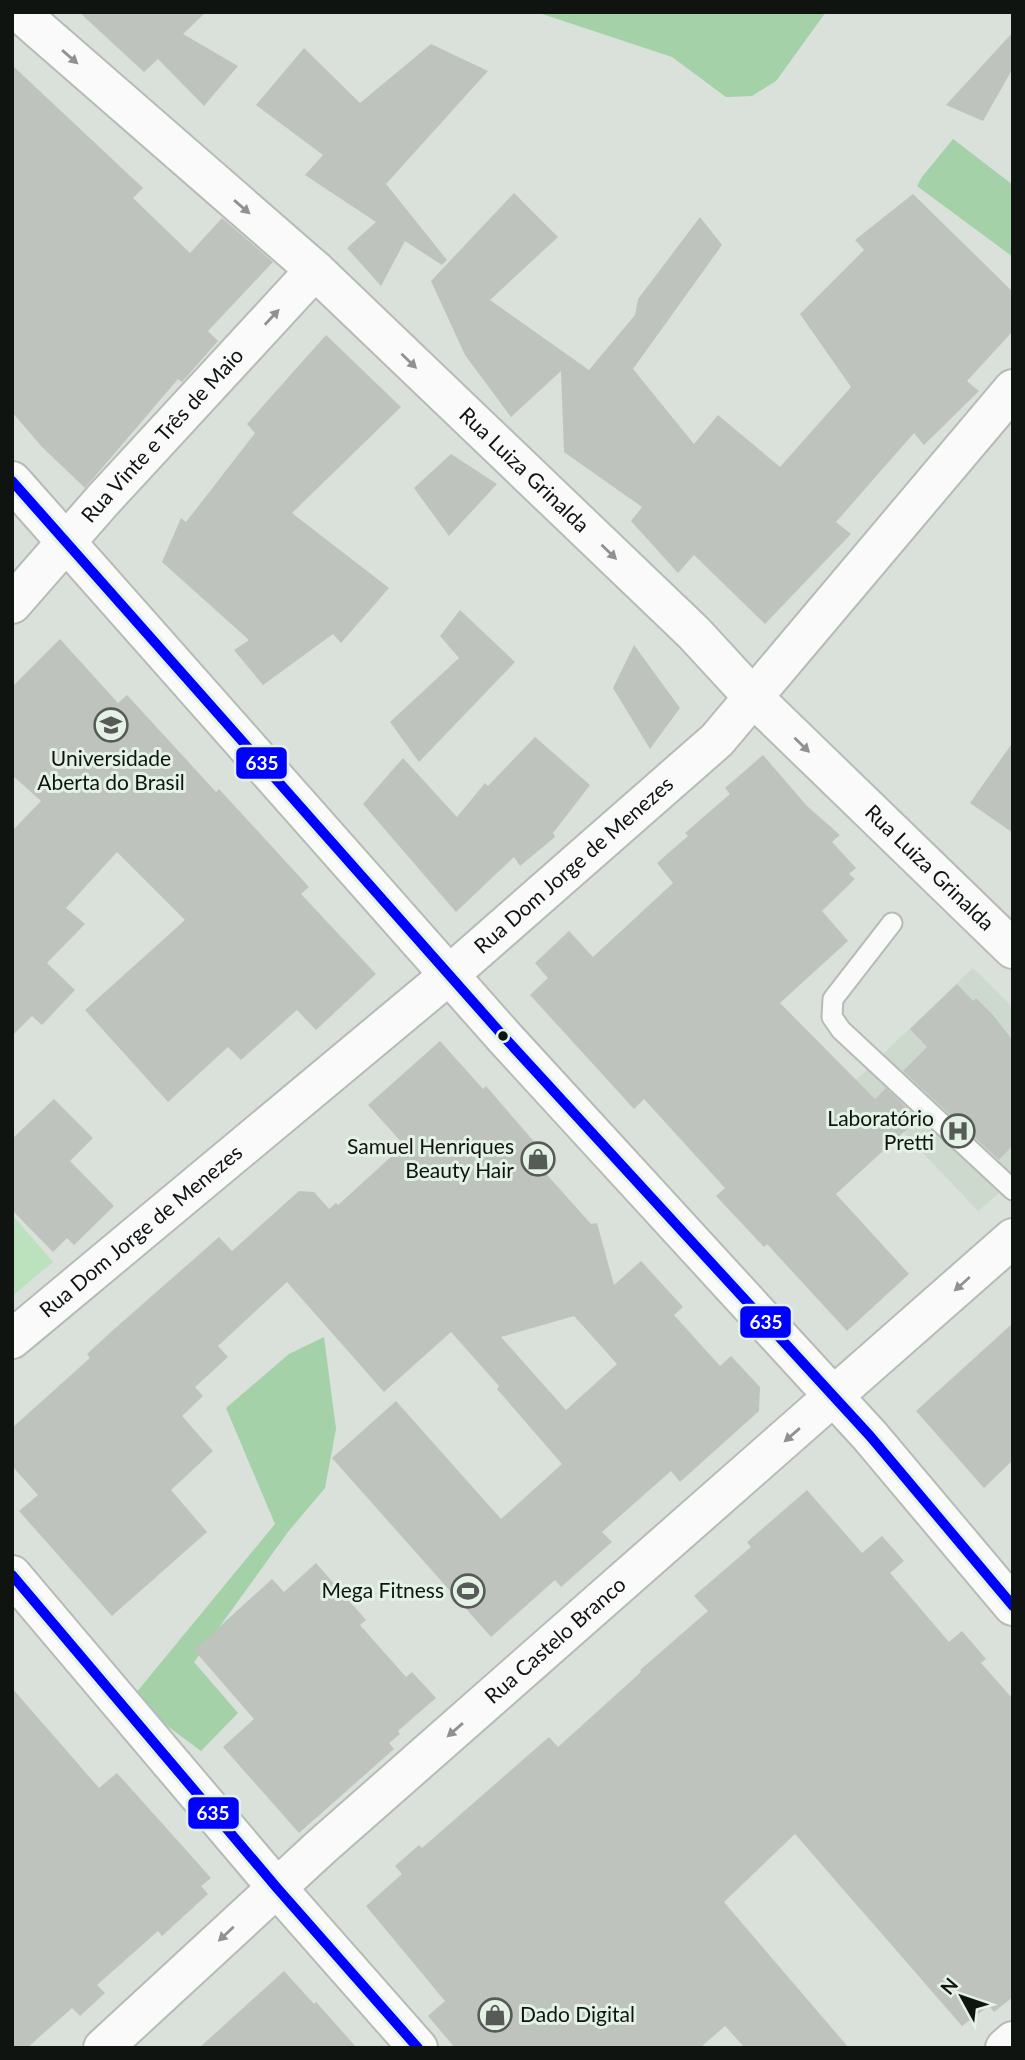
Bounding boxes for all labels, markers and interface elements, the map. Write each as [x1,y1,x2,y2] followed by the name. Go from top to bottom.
[62,49,79,64] one-way arrow
[233,199,251,215] one-way arrow
[263,309,279,326] one-way arrow
[75,342,248,527] street label: Rua Vinte e Três de Maio
[400,352,417,368] one-way arrow
[455,401,595,537] street label: Rua Luiza Grinalda
[600,543,617,559] one-way arrow
[92,706,130,744] school or university icon: Universidade Aberta do Brasil
[793,736,810,752] one-way arrow
[37,745,185,794] place label: Universidade Aberta do Brasil
[235,746,288,780] line badge: 635
[245,751,279,774] text: 635
[469,770,678,958] street label: Rua Dom Jorge de Menezes
[861,799,1000,935] street label: Rua Luiza Grinalda
[496,1029,510,1043] unlabelled marker
[827,1105,934,1154] place label: Laboratório Pretti
[939,1112,977,1150] hospital icon: Laboratório Pretti
[347,1133,514,1182] place label: Samuel Henriques Beauty Hair
[34,1139,246,1322] street label: Rua Dom Jorge de Menezes
[519,1140,557,1178] shop icon: Samuel Henriques Beauty Hair
[954,1275,971,1291] one-way arrow
[739,1305,792,1339] line badge: 635
[749,1310,783,1333] text: 635
[783,1427,800,1442] one-way arrow
[479,1571,630,1708] street label: Rua Castelo Branco
[449,1572,487,1610] sports icon: Mega Fitness
[322,1577,444,1602] place label: Mega Fitness
[446,1722,463,1737] one-way arrow
[187,1796,240,1830] line badge: 635
[196,1801,230,1824] text: 635
[217,1926,235,1942] one-way arrow
[927,1962,997,2032] north arrow
[935,1973,962,1999] text: N
[476,1996,514,2034] shop icon: Dado Digital
[520,2001,635,2026] place label: Dado Digital

